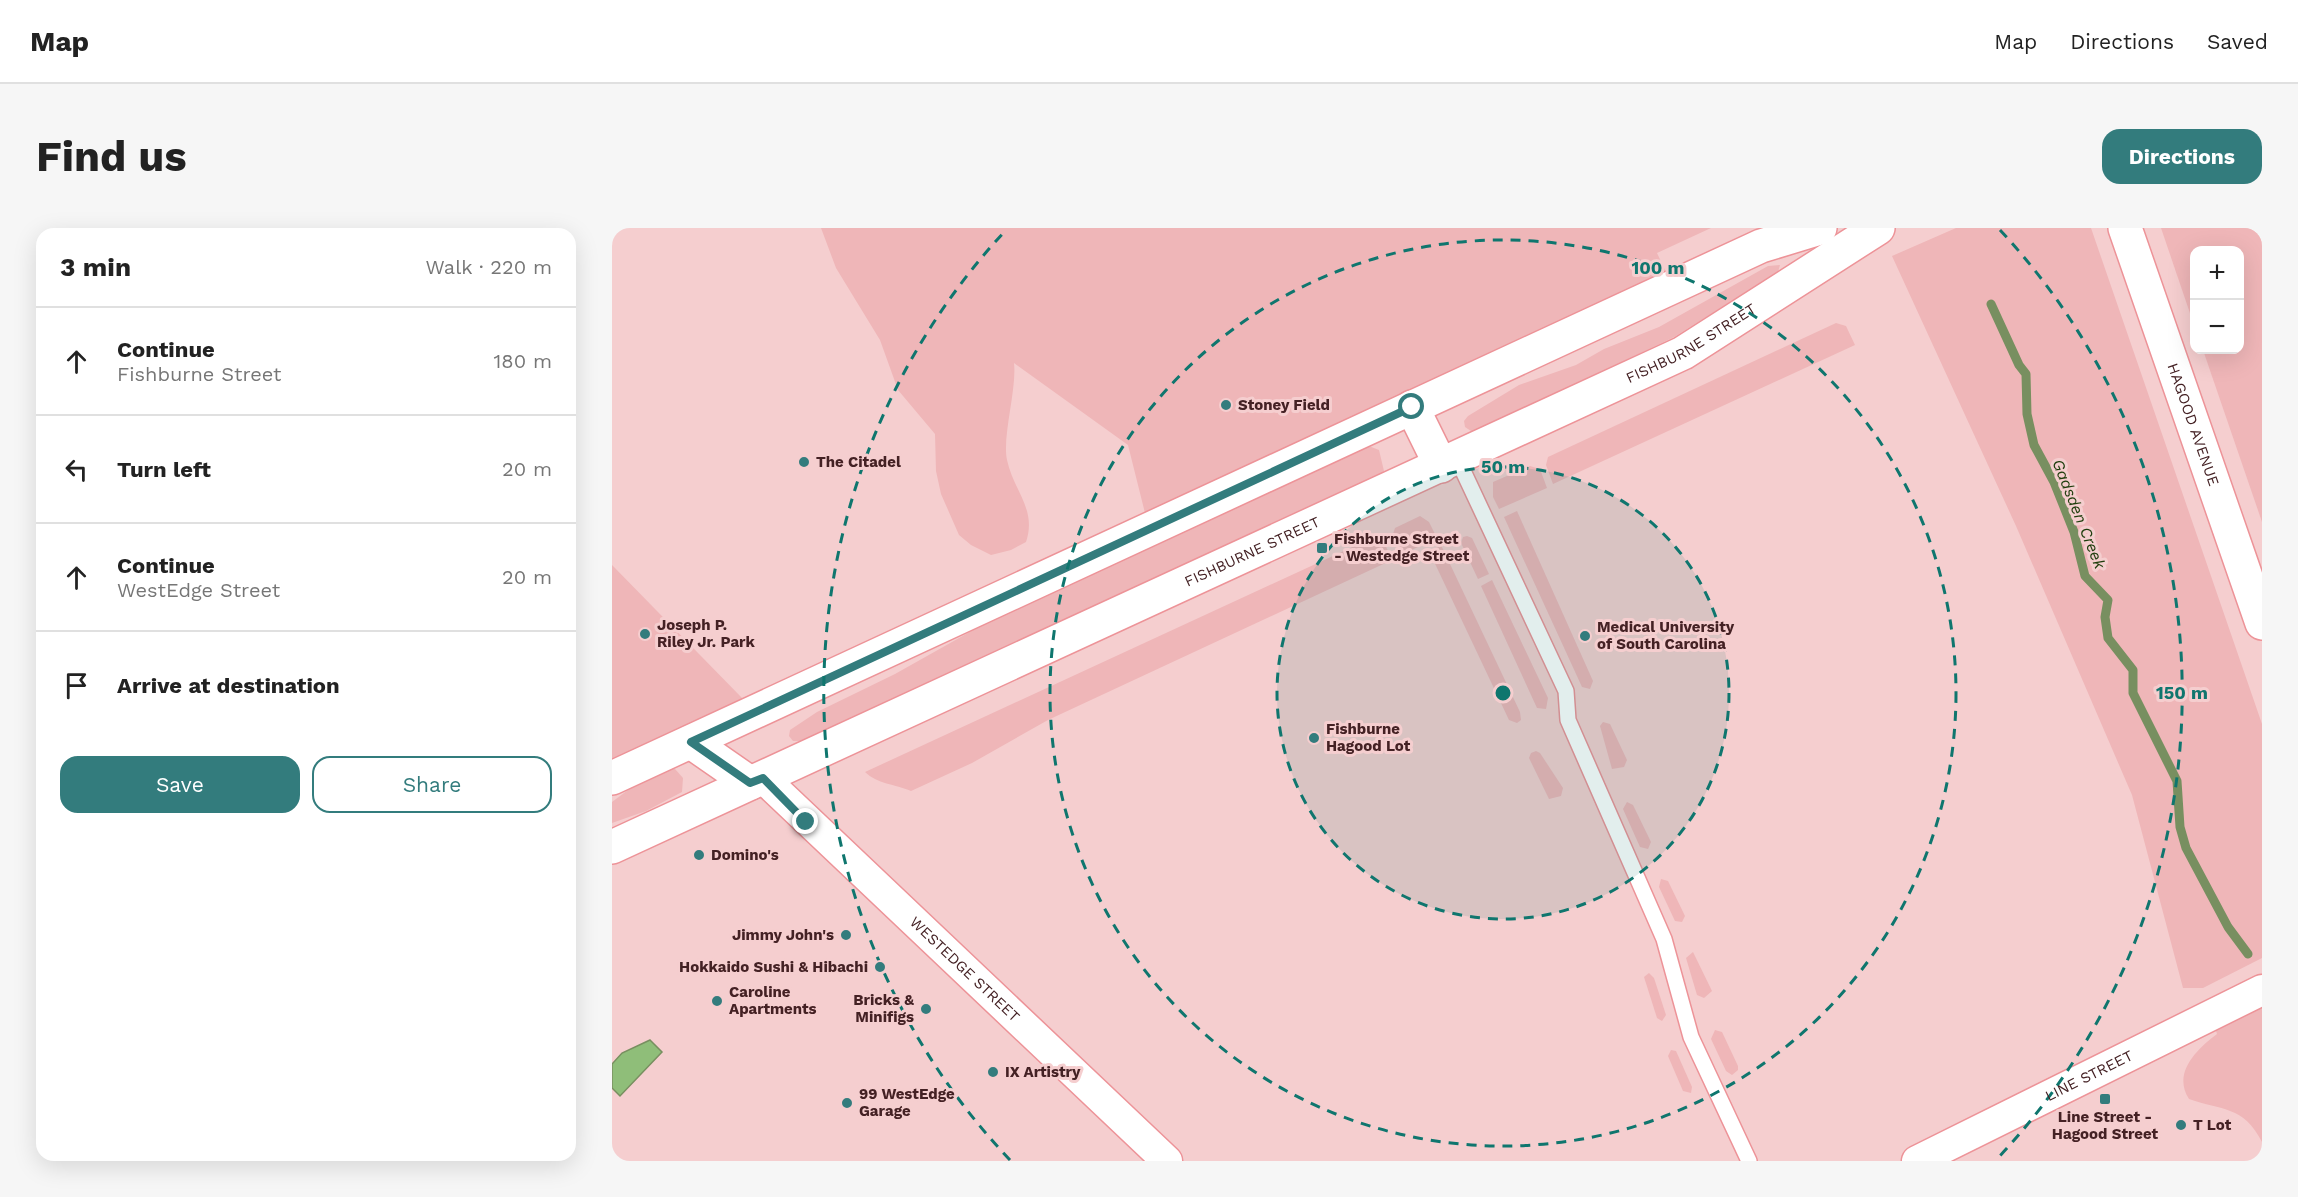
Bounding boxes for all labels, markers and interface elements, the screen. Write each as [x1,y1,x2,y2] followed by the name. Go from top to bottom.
[30,25,89,58] text: Map
[1994,29,2037,54] text: Map
[2070,29,2174,54] text: Directions
[2207,29,2268,54] text: Saved
[2102,129,2262,184] button: Directions
[36,132,187,181] text: Find us
[2190,246,2244,354] map controls
[2190,246,2244,300] button: +
[60,252,131,282] text: 3 min
[425,255,552,279] text: Walk · 220 m
[1631,257,1685,278] text: 100 m
[1623,300,1759,387] street label: FISHBURNE STREET
[2190,300,2244,354] button: −
[117,337,215,362] text: Continue
[60,345,93,378] icon: ahead
[494,349,552,373] text: 180 m
[2164,361,2223,488] street label: HAGOOD AVENUE
[117,362,281,386] text: Fishburne Street
[1398,393,1424,419] route start
[1238,396,1330,414] place label: Stoney Field
[1219,398,1233,412] marker: Stoney Field
[60,453,93,486] icon: left
[816,453,901,471] place label: The Citadel
[797,455,811,469] marker: The Citadel
[1481,456,1525,477] text: 50 m
[2048,456,2110,573] water label: Gadsden Creek
[117,457,211,482] text: Turn left
[502,457,552,481] text: 20 m
[1182,513,1323,591] street label: FISHBURNE STREET
[1334,530,1470,565] place label: Fishburne Street - Westedge Street
[1315,541,1329,555] marker: Fishburne Street - Westedge Street
[117,553,215,578] text: Continue
[60,561,93,594] icon: ahead
[502,565,552,589] text: 20 m
[117,578,280,602] text: WestEdge Street
[657,616,756,651] place label: Joseph P. Riley Jr. Park
[1597,618,1735,653] place label: Medical University of South Carolina
[638,627,652,641] marker: Joseph P. Riley Jr. Park
[1578,629,1592,643] marker: Medical University of South Carolina
[60,669,93,702] icon: arrive
[117,673,340,698] text: Arrive at destination
[2156,682,2208,703] text: 150 m
[1493,683,1513,703] centre of rings
[1326,720,1411,755] place label: Fishburne Hagood Lot
[1307,731,1321,745] marker: Fishburne Hagood Lot
[60,756,300,813] button: Save
[312,756,552,813] button: Share
[792,808,818,834] route end
[711,846,779,864] place label: Domino's
[692,848,706,862] marker: Domino's
[906,913,1023,1026] street label: WESTEDGE STREET
[732,926,834,944] place label: Jimmy John's
[839,928,853,942] marker: Jimmy John's
[679,958,868,976] place label: Hokkaido Sushi & Hibachi
[873,960,887,974] marker: Hokkaido Sushi & Hibachi
[729,983,817,1018] place label: Caroline Apartments
[853,991,914,1026] place label: Bricks & Minifigs
[710,994,724,1008] marker: Caroline Apartments
[919,1002,933,1016] marker: Bricks & Minifigs
[2042,1046,2136,1105] street label: LINE STREET
[1005,1063,1081,1081] place label: IX Artistry
[986,1065,1000,1079] marker: IX Artistry
[859,1085,955,1120] place label: 99 WestEdge Garage
[2098,1092,2112,1106] marker: Line Street - Hagood Street
[840,1096,854,1110] marker: 99 WestEdge Garage
[2052,1108,2159,1143] place label: Line Street - Hagood Street
[2193,1116,2232,1134] place label: T Lot
[2174,1118,2188,1132] marker: T Lot

